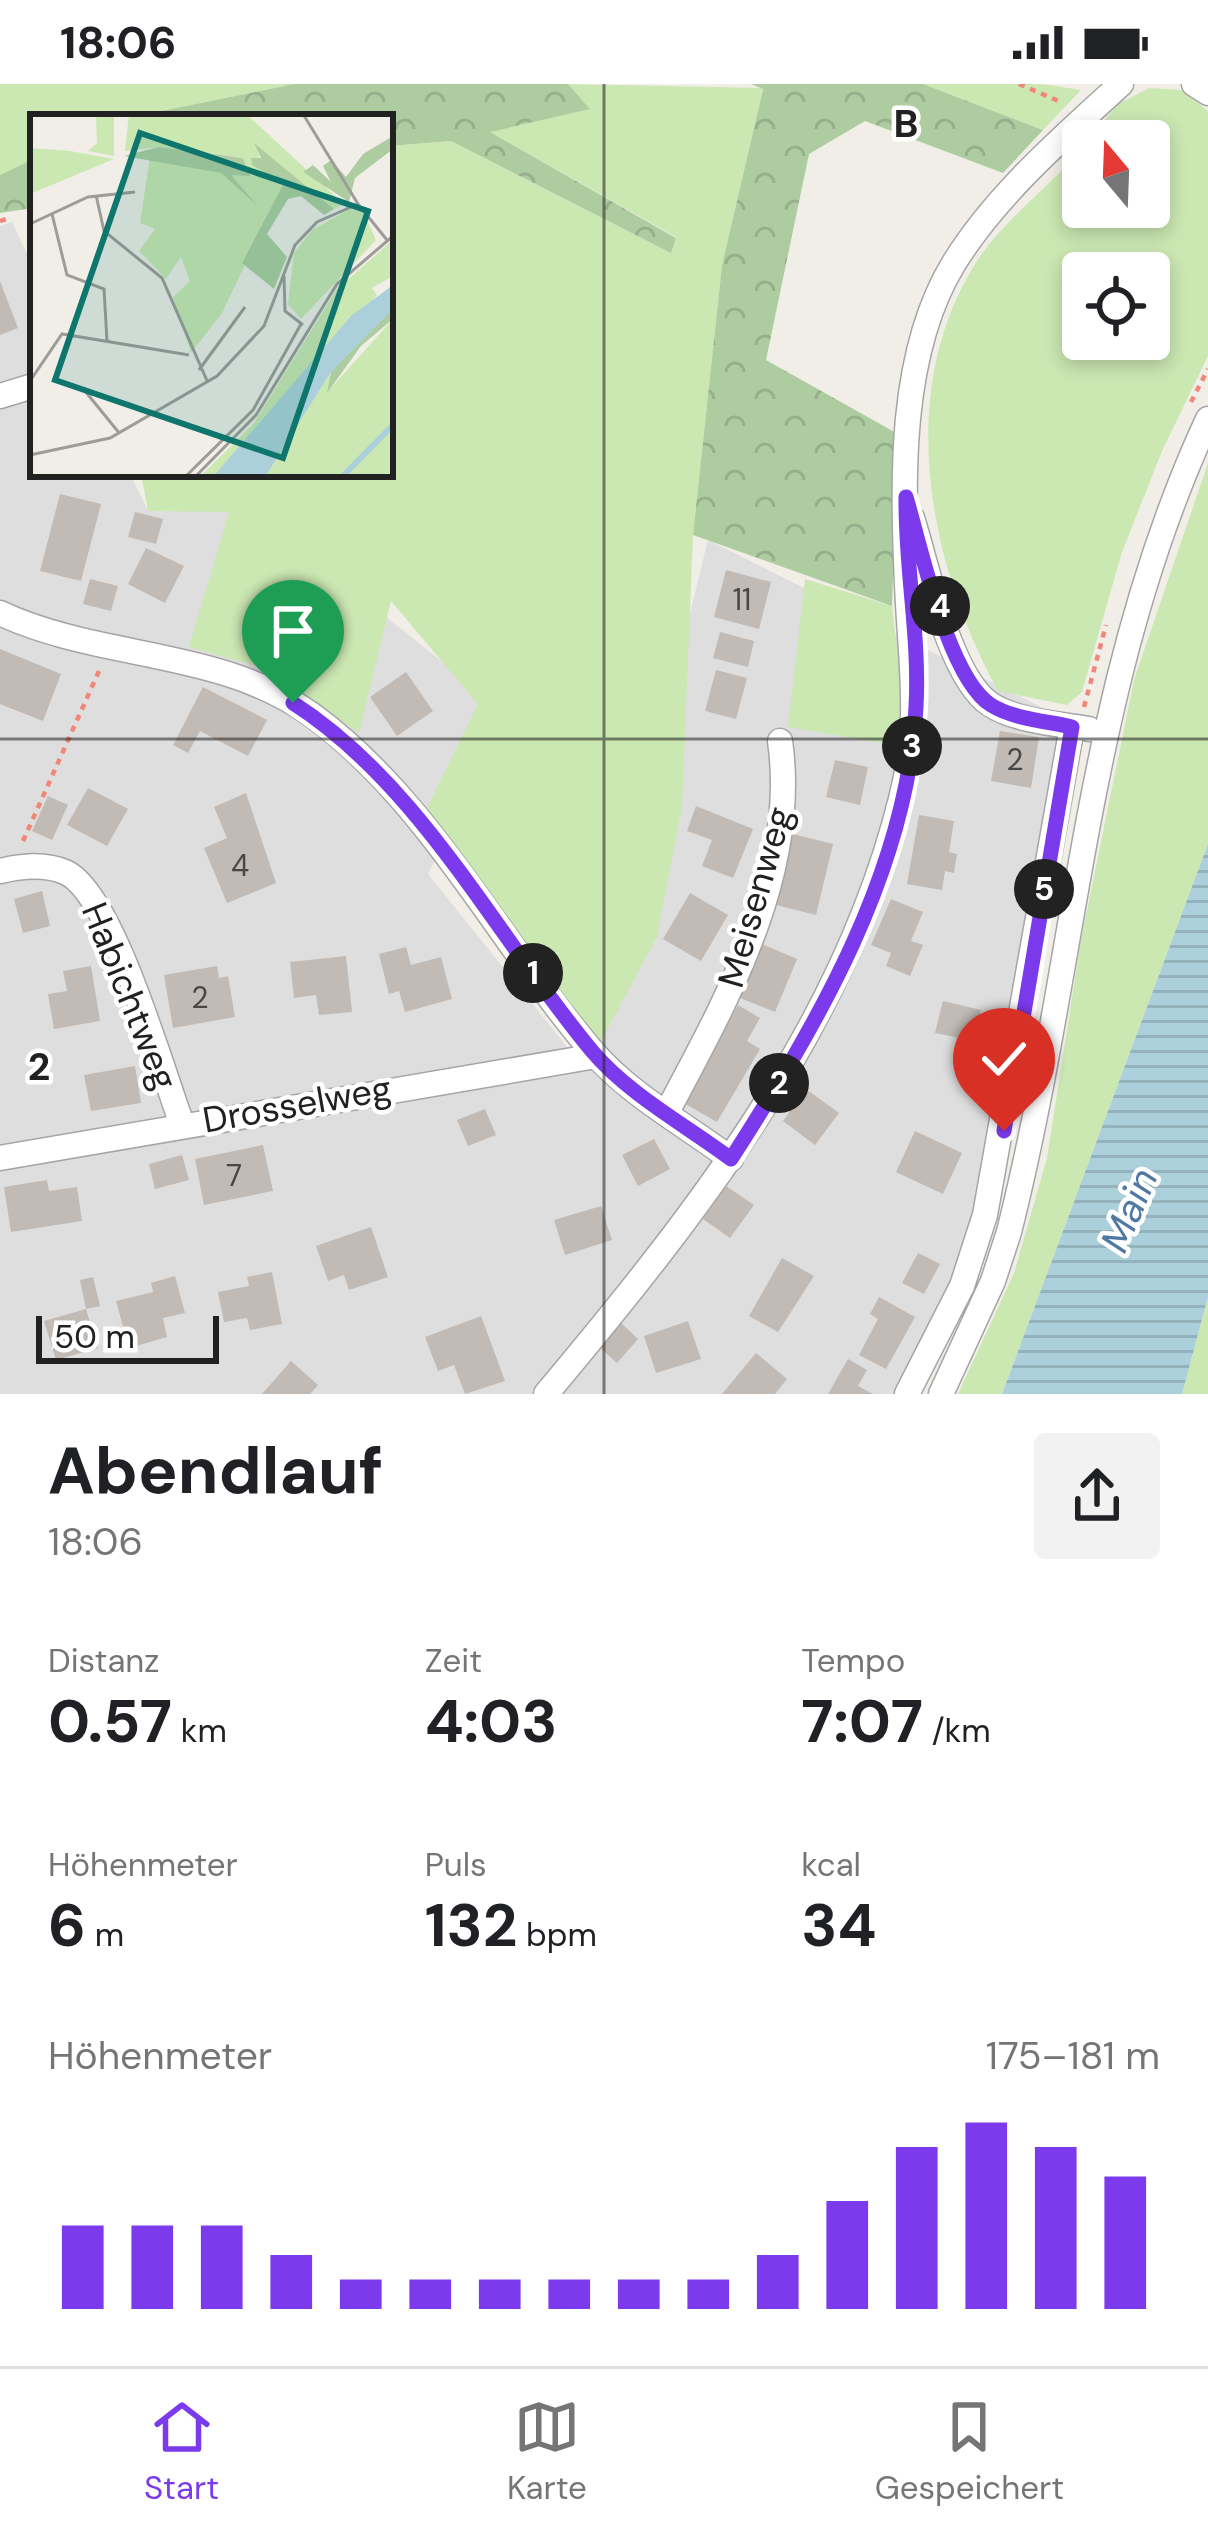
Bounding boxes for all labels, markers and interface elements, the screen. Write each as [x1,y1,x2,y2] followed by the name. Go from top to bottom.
[60,13,177,72] text: 18:06
[894,98,918,149] text: B
[30,114,393,477] inset map
[1062,120,1170,228] north arrow
[1062,120,1170,360] map controls
[1062,252,1170,360] button: locate
[910,576,970,636] pin: 4
[242,580,344,703] pin
[733,580,751,619] house number: 11
[929,584,951,627] text: 4
[260,598,326,664] icon: arrive
[882,716,942,776] pin: 3
[902,724,922,767] text: 3
[1006,740,1024,779] house number: 2
[707,801,803,993] street label: Meisenweg
[231,846,249,885] house number: 4
[1014,859,1074,919] pin: 5
[1034,867,1054,910] text: 5
[71,895,189,1097] street label: Habichtweg
[503,943,563,1003] pin: 1
[527,951,539,994] text: 1
[191,978,209,1017] house number: 2
[953,1008,1055,1131] pin
[971,1026,1037,1092] icon: check
[28,1041,50,1092] text: 2
[749,1053,809,1113] pin: 2
[769,1061,789,1104] text: 2
[199,1064,395,1144] street label: Drosselweg
[226,1156,242,1195] house number: 7
[1089,1160,1169,1260] water label: Main
[36,1310,219,1363] scale bar
[54,1315,135,1358] text: 50 m
[48,1428,383,1513] text: Abendlauf
[1034,1433,1160,1559] button: share
[48,1516,143,1567] text: 18:06
[48,1639,159,1682] text: Distanz
[425,1639,482,1682] text: Zeit
[801,1639,905,1682] text: Tempo
[48,1682,172,1761] text: 0.57
[425,1682,557,1761] text: 4:03
[801,1682,923,1761] text: 7:07
[172,1709,227,1752] text: km
[923,1709,991,1752] text: /km
[48,1843,238,1886] text: Höhenmeter
[425,1843,487,1886] text: Puls
[801,1843,861,1886] text: kcal
[48,1886,86,1965] text: 6
[425,1886,517,1965] text: 132
[801,1886,877,1965] text: 34
[86,1913,124,1956] text: m
[517,1913,597,1956] text: bpm
[48,2030,272,2081] text: Höhenmeter
[986,2030,1160,2081] text: 175–181 m
[144,2394,219,2509] tab: Start
[507,2394,587,2509] tab: Karte
[875,2394,1064,2509] tab: Gespeichert

